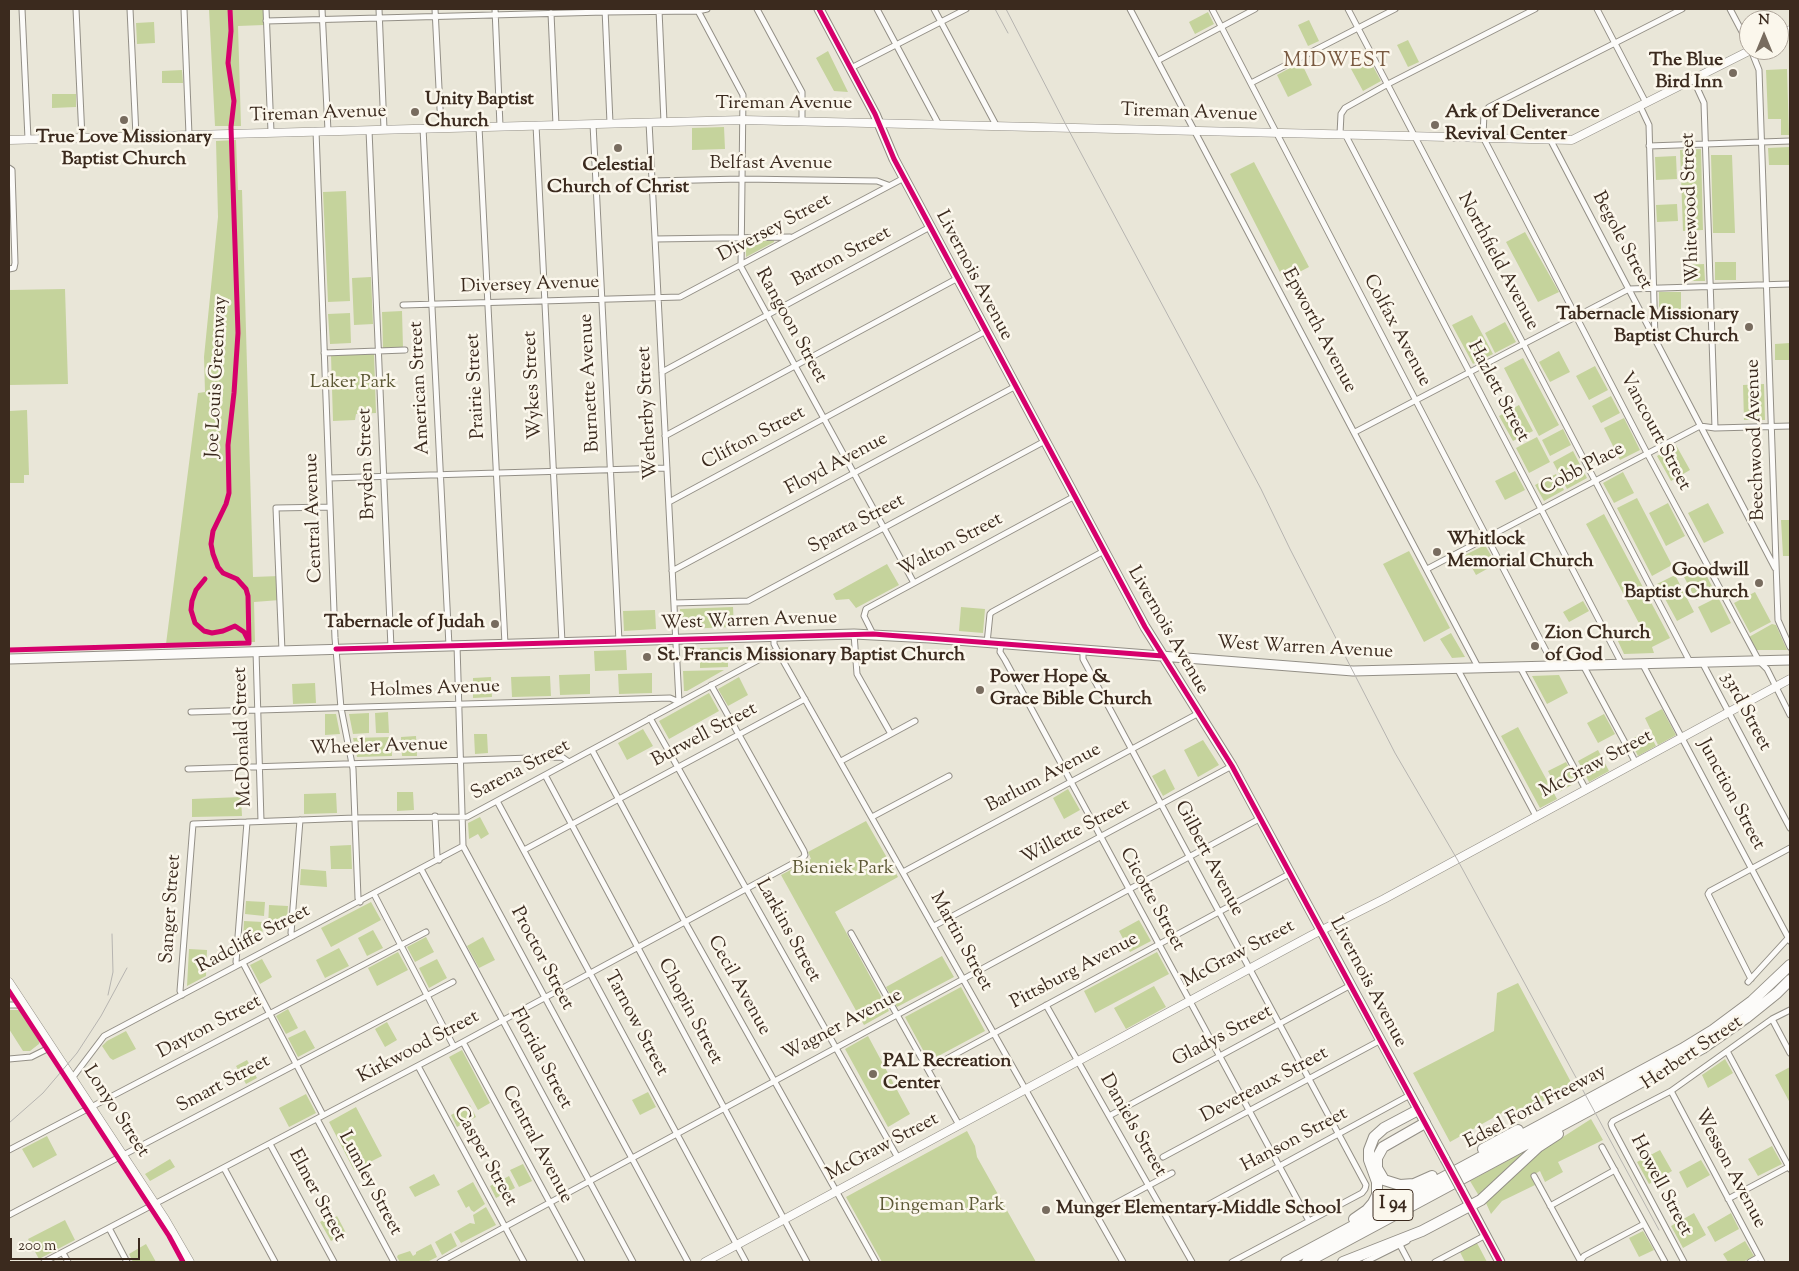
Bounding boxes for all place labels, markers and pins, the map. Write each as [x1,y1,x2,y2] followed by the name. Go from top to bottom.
[1649,51,1723,95] place label: The Blue Bird Inn
[1727,67,1739,79] marker: The Blue Bird Inn
[425,90,534,134] place label: Unity Baptist Church
[1445,103,1599,147] place label: Ark of Deliverance Revival Center
[409,106,421,118] marker: Unity Baptist Church
[118,114,130,126] marker: True Love Missionary Baptist Church
[1429,119,1441,131] marker: Ark of Deliverance Revival Center
[36,128,212,172] place label: True Love Missionary Baptist Church
[612,142,624,154] marker: Celestial Church of Christ
[547,156,689,200] place label: Celestial Church of Christ
[1556,305,1739,349] place label: Tabernacle Missionary Baptist Church
[1743,321,1755,333] marker: Tabernacle Missionary Baptist Church
[1447,530,1594,574] place label: Whitlock Memorial Church
[1431,546,1443,558] marker: Whitlock Memorial Church
[1624,561,1749,605] place label: Goodwill Baptist Church
[1753,577,1765,589] marker: Goodwill Baptist Church
[324,613,485,635] place label: Tabernacle of Judah
[489,618,501,630] marker: Tabernacle of Judah
[1545,624,1651,668] place label: Zion Church of God
[1529,640,1541,652] marker: Zion Church of God
[657,646,965,668] place label: St. Francis Missionary Baptist Church
[641,651,653,663] marker: St. Francis Missionary Baptist Church
[990,668,1152,712] place label: Power Hope & Grace Bible Church
[974,684,986,696] marker: Power Hope & Grace Bible Church
[883,1052,1011,1096] place label: PAL Recreation Center
[867,1068,879,1080] marker: PAL Recreation Center
[1056,1199,1341,1221] place label: Munger Elementary-Middle School
[1040,1204,1052,1216] marker: Munger Elementary-Middle School

